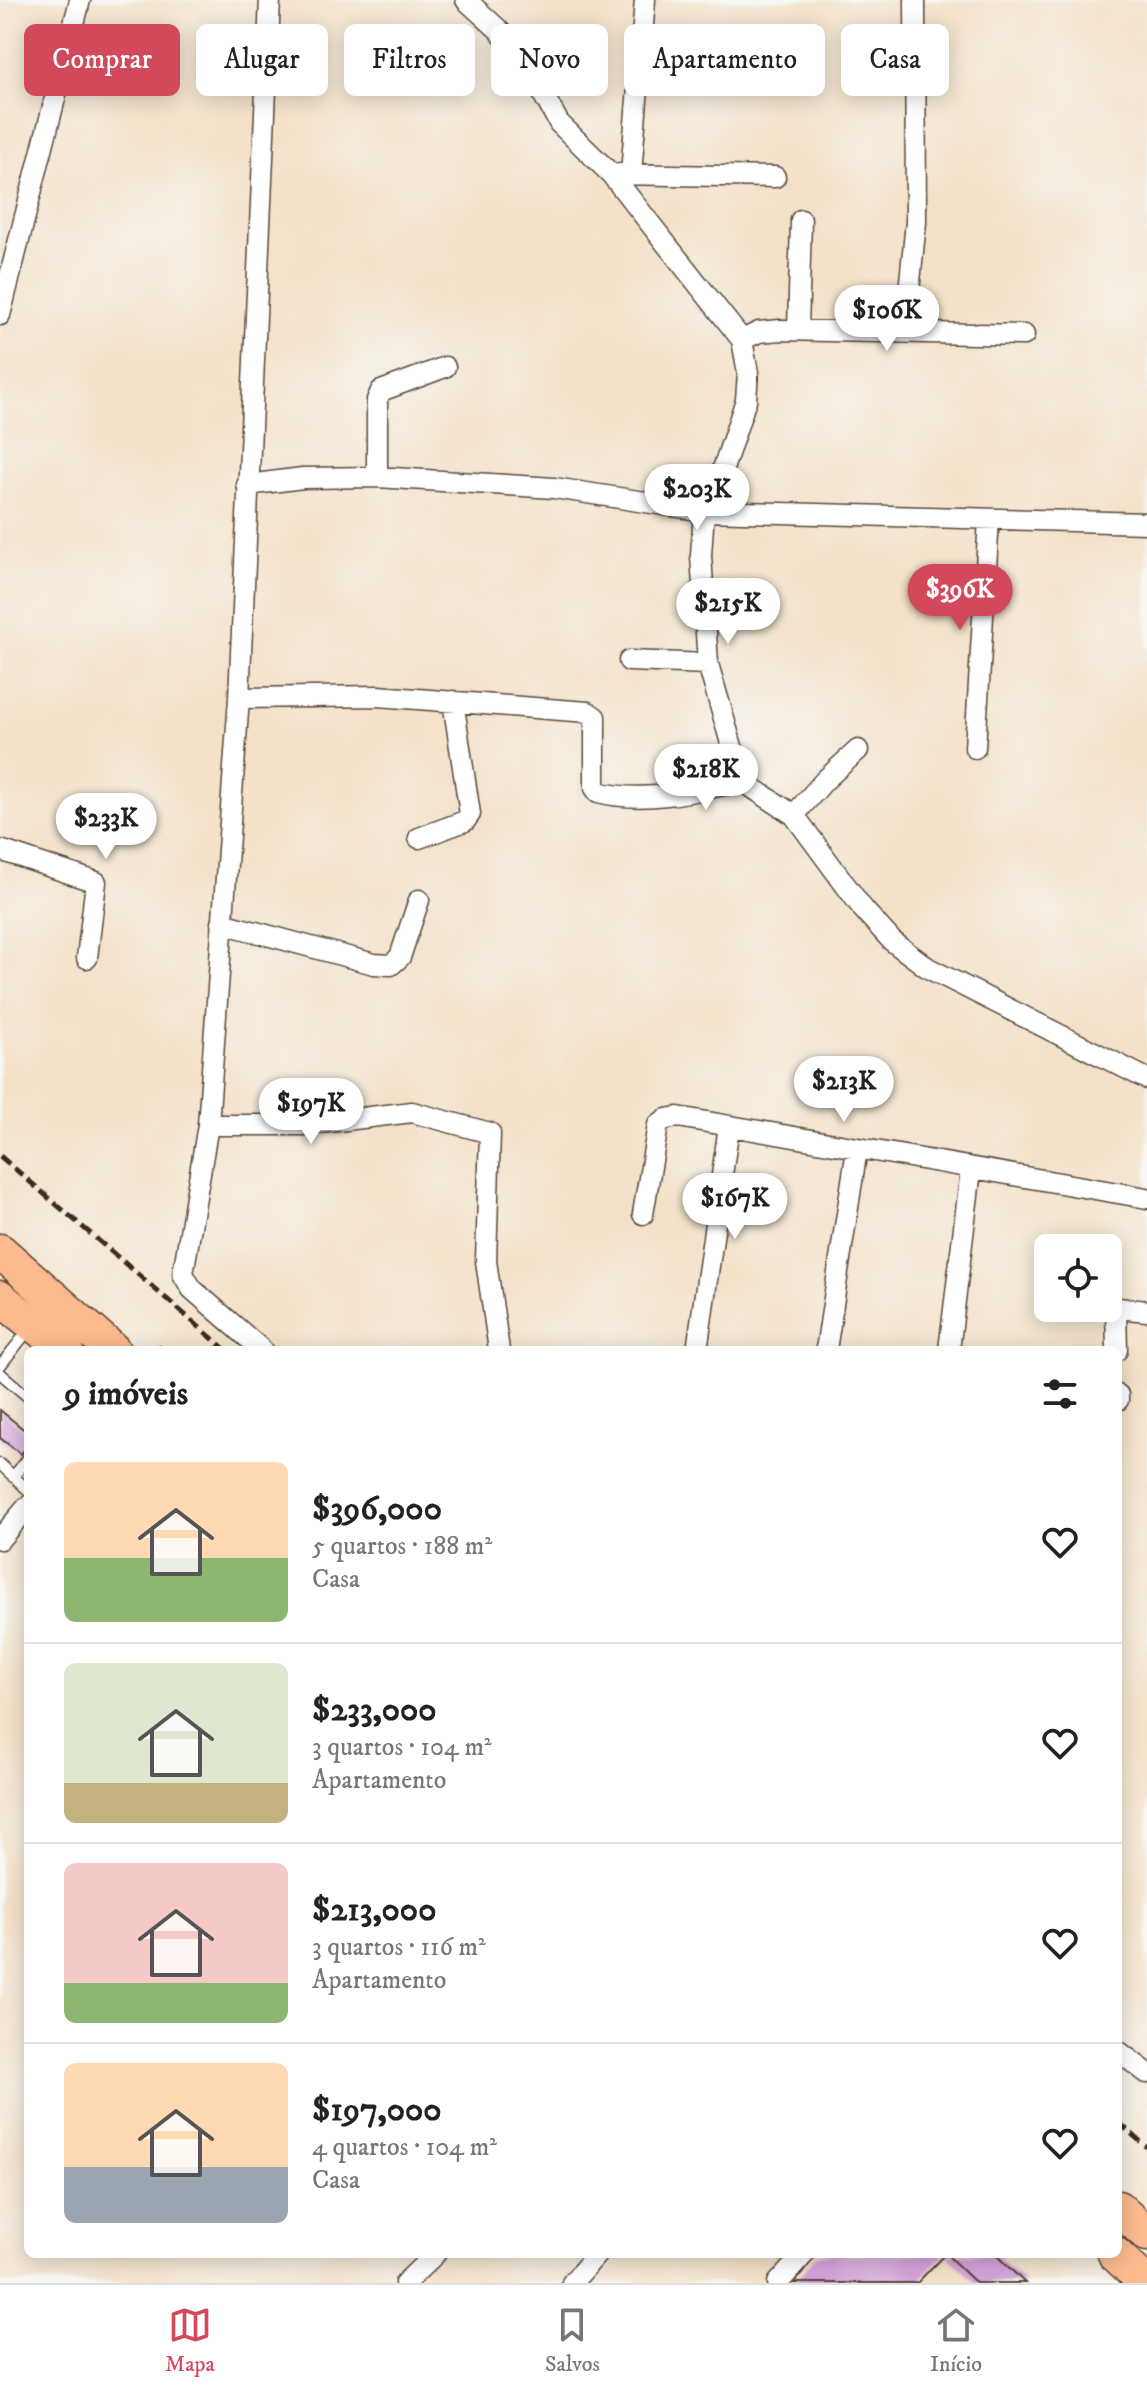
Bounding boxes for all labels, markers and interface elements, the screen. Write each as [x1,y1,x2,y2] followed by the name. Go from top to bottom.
[24,24,180,96] chip: Comprar
[196,24,328,96] chip: Alugar
[344,24,475,96] chip: Filtros
[491,24,608,96] chip: Novo
[624,24,825,96] chip: Apartamento
[841,24,949,96] chip: Casa
[831,285,943,353] pin: $106K
[852,294,922,327] text: $106K
[641,464,753,532] pin: $203K
[663,473,731,506] text: $203K
[904,564,1016,632] pin: $396K
[926,573,994,606] text: $396K
[672,578,784,646] pin: $215K
[694,587,762,620] text: $215K
[650,744,762,812] pin: $218K
[672,753,740,786] text: $218K
[50,793,162,861] pin: $233K
[74,802,138,835] text: $233K
[788,1056,900,1124] pin: $213K
[812,1065,876,1098] text: $213K
[255,1078,367,1146] pin: $197K
[277,1087,345,1120] text: $197K
[679,1173,791,1241] pin: $167K
[700,1182,770,1215] text: $167K
[1034,1234,1122,1322] map controls
[1034,1234,1122,1322] button: locate
[1038,1372,1082,1416] icon: filters
[64,1373,188,1415] text: 9 imóveis
[312,1488,442,1530] text: $396,000
[128,1494,224,1590] icon: home
[1038,1520,1082,1564] icon: heart
[312,1530,492,1563] text: 5 quartos · 188 m²
[312,1563,360,1596] text: Casa
[312,1689,437,1731] text: $233,000
[128,1695,224,1791] icon: home
[1038,1721,1082,1765] icon: heart
[312,1731,492,1764] text: 3 quartos · 104 m²
[312,1764,446,1797] text: Apartamento
[312,1889,436,1931] text: $213,000
[128,1895,224,1991] icon: home
[1038,1921,1082,1965] icon: heart
[312,1931,486,1964] text: 3 quartos · 116 m²
[312,1964,446,1997] text: Apartamento
[312,2089,442,2131] text: $197,000
[128,2095,224,2191] icon: home
[1038,2121,1082,2165] icon: heart
[312,2131,497,2164] text: 4 quartos · 104 m²
[312,2164,360,2197] text: Casa
[165,2303,215,2378] tab: Mapa
[545,2303,600,2378] tab: Salvos
[930,2303,982,2378] tab: Início

